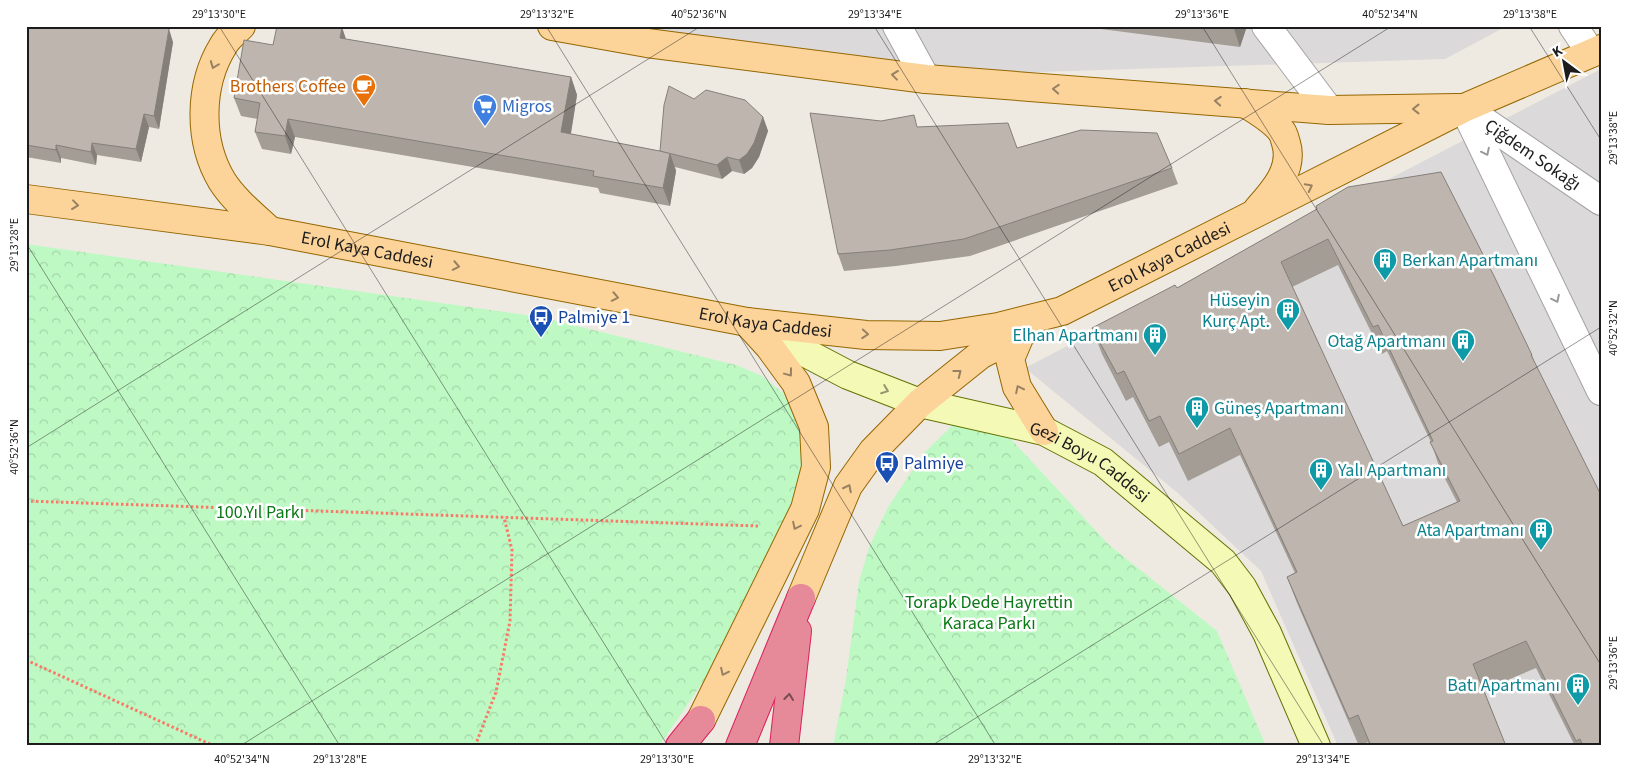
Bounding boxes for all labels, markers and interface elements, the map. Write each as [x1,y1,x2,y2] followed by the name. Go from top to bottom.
[192,6,246,23] text: 29°13'30"E
[520,6,574,23] text: 29°13'32"E
[671,6,727,23] text: 40°52'36"N
[848,6,902,23] text: 29°13'34"E
[1175,6,1229,23] text: 29°13'36"E
[1362,6,1418,23] text: 40°52'34"N
[1503,6,1557,23] text: 29°13'38"E
[1540,38,1590,88] north arrow
[1549,41,1567,63] text: K
[210,60,220,69] one-way arrow
[890,70,898,81] one-way arrow
[351,73,377,107] cafe icon: Brothers Coffee
[230,74,346,99] place label: Brothers Coffee
[1052,84,1060,95] one-way arrow
[472,93,498,127] supermarket icon: Migros
[502,94,552,119] place label: Migros
[1214,96,1222,107] one-way arrow
[1411,104,1419,114] one-way arrow
[1605,111,1622,165] text: 29°13'38"E
[1479,113,1586,197] street label: Çiğdem Sokağı
[1479,147,1490,156] one-way arrow
[1303,183,1312,193] one-way arrow
[71,199,79,210] one-way arrow
[1104,216,1235,299] street label: Erol Kaya Caddesi
[6,218,23,272] text: 29°13'28"E
[299,225,435,275] street label: Erol Kaya Caddesi
[1372,247,1398,281] building icon: Berkan Apartmanı
[1402,248,1538,273] place label: Berkan Apartmanı
[451,260,460,271] one-way arrow
[1202,288,1270,334] place label: Hüseyin Kurç Apt.
[611,291,620,301] one-way arrow
[1550,294,1560,303] one-way arrow
[1275,297,1301,331] building icon: Hüseyin Kurç Apt.
[1605,300,1622,356] text: 40°52'32"N
[697,301,833,344] street label: Erol Kaya Caddesi
[528,304,554,338] bus stop icon: Palmiye 1
[558,305,630,330] place label: Palmiye 1
[1142,322,1168,356] building icon: Elhan Apartmanı
[1012,323,1138,348] place label: Elhan Apartmanı
[1450,328,1476,362] building icon: Otağ Apartmanı
[862,329,870,340] one-way arrow
[1327,329,1446,354] place label: Otağ Apartmanı
[783,367,792,377] one-way arrow
[952,370,961,378] one-way arrow
[880,383,889,394] one-way arrow
[1015,385,1025,394] one-way arrow
[1184,395,1210,429] building icon: Güneş Apartmanı
[1214,396,1344,421] place label: Güneş Apartmanı
[1027,416,1155,509] street label: Gezi Boyu Caddesi
[6,419,23,475] text: 40°52'36"N
[874,450,900,484] bus stop icon: Palmiye
[904,451,964,476] place label: Palmiye
[1308,457,1334,491] building icon: Yalı Apartmanı
[1337,458,1446,483] place label: Yalı Apartmanı
[842,485,852,494] one-way arrow
[216,500,304,525] park label: 100.Yıl Parkı
[1528,517,1554,551] building icon: Ata Apartmanı
[1417,518,1524,543] place label: Ata Apartmanı
[792,521,802,530] one-way arrow
[905,590,1073,636] park label: Torapk Dede Hayrettin Karaca Parkı
[1605,636,1622,690] text: 29°13'36"E
[720,667,731,676] one-way arrow
[1565,672,1591,706] building icon: Batı Apartmanı
[1447,673,1560,698] place label: Batı Apartmanı
[783,693,794,701] one-way arrow
[214,751,270,768] text: 40°52'34"N
[313,751,367,768] text: 29°13'28"E
[640,751,694,768] text: 29°13'30"E
[968,751,1022,768] text: 29°13'32"E
[1296,751,1350,768] text: 29°13'34"E

